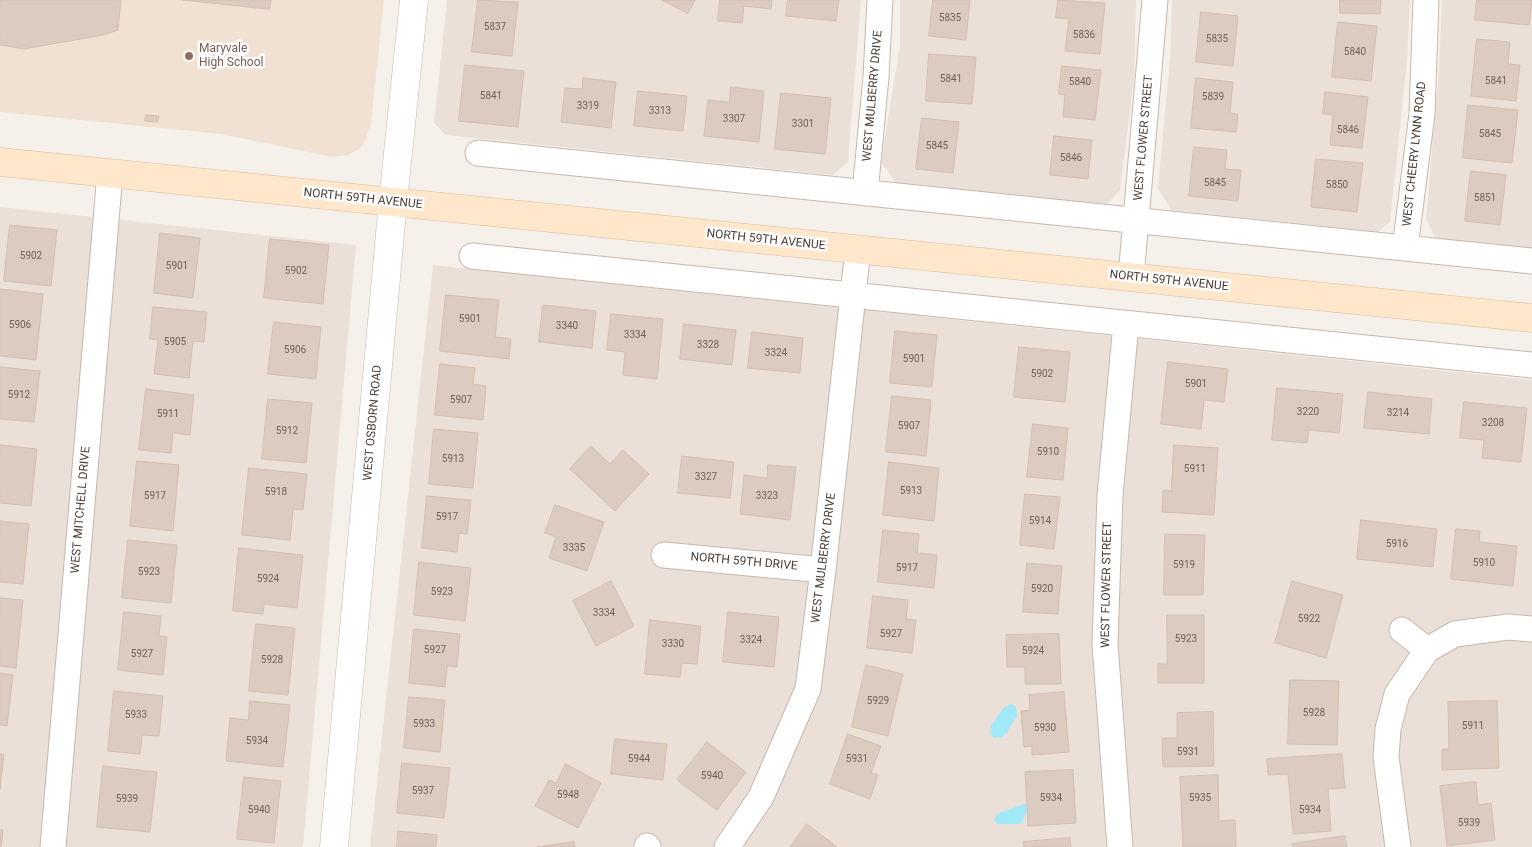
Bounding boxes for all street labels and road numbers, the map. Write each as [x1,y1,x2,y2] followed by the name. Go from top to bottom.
[860,30,886,162] street label: WEST MULBERRY DRIVE
[1131,75,1157,201] street label: WEST FLOWER STREET
[1400,81,1430,227] street label: WEST CHEERY LYNN ROAD
[303,186,423,212] street label: NORTH 59TH AVENUE
[706,227,826,253] street label: NORTH 59TH AVENUE
[1109,268,1229,294] street label: NORTH 59TH AVENUE
[361,365,385,481] street label: WEST OSBORN ROAD
[68,446,94,574] street label: WEST MITCHELL DRIVE
[809,492,839,624] street label: WEST MULBERRY DRIVE
[1099,522,1115,648] street label: WEST FLOWER STREET
[690,550,798,574] street label: NORTH 59TH DRIVE

